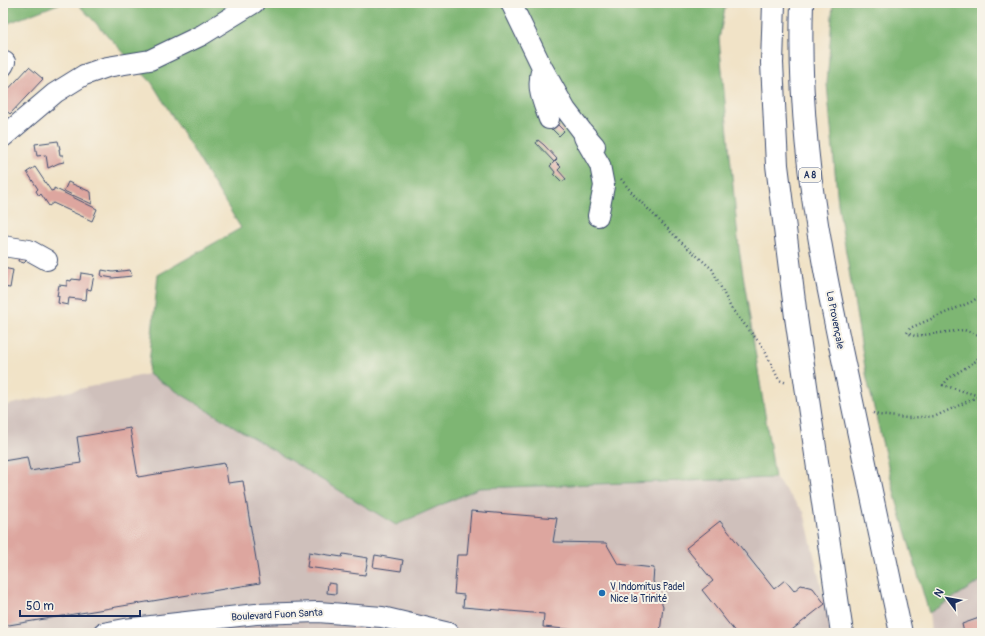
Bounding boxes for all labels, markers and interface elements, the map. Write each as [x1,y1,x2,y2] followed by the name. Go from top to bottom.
[799,168,821,182] road number: A 8
[824,290,846,350] street label: La Provençale
[927,578,967,618] north arrow
[610,581,685,605] place label: V Indomitus Padel Nice la Trinité
[931,586,947,600] text: N
[597,588,607,598] marker: V Indomitus Padel Nice la Trinité
[20,592,140,618] scale bar
[26,599,54,614] text: 50 m
[231,607,323,623] street label: Boulevard Fuon Santa

